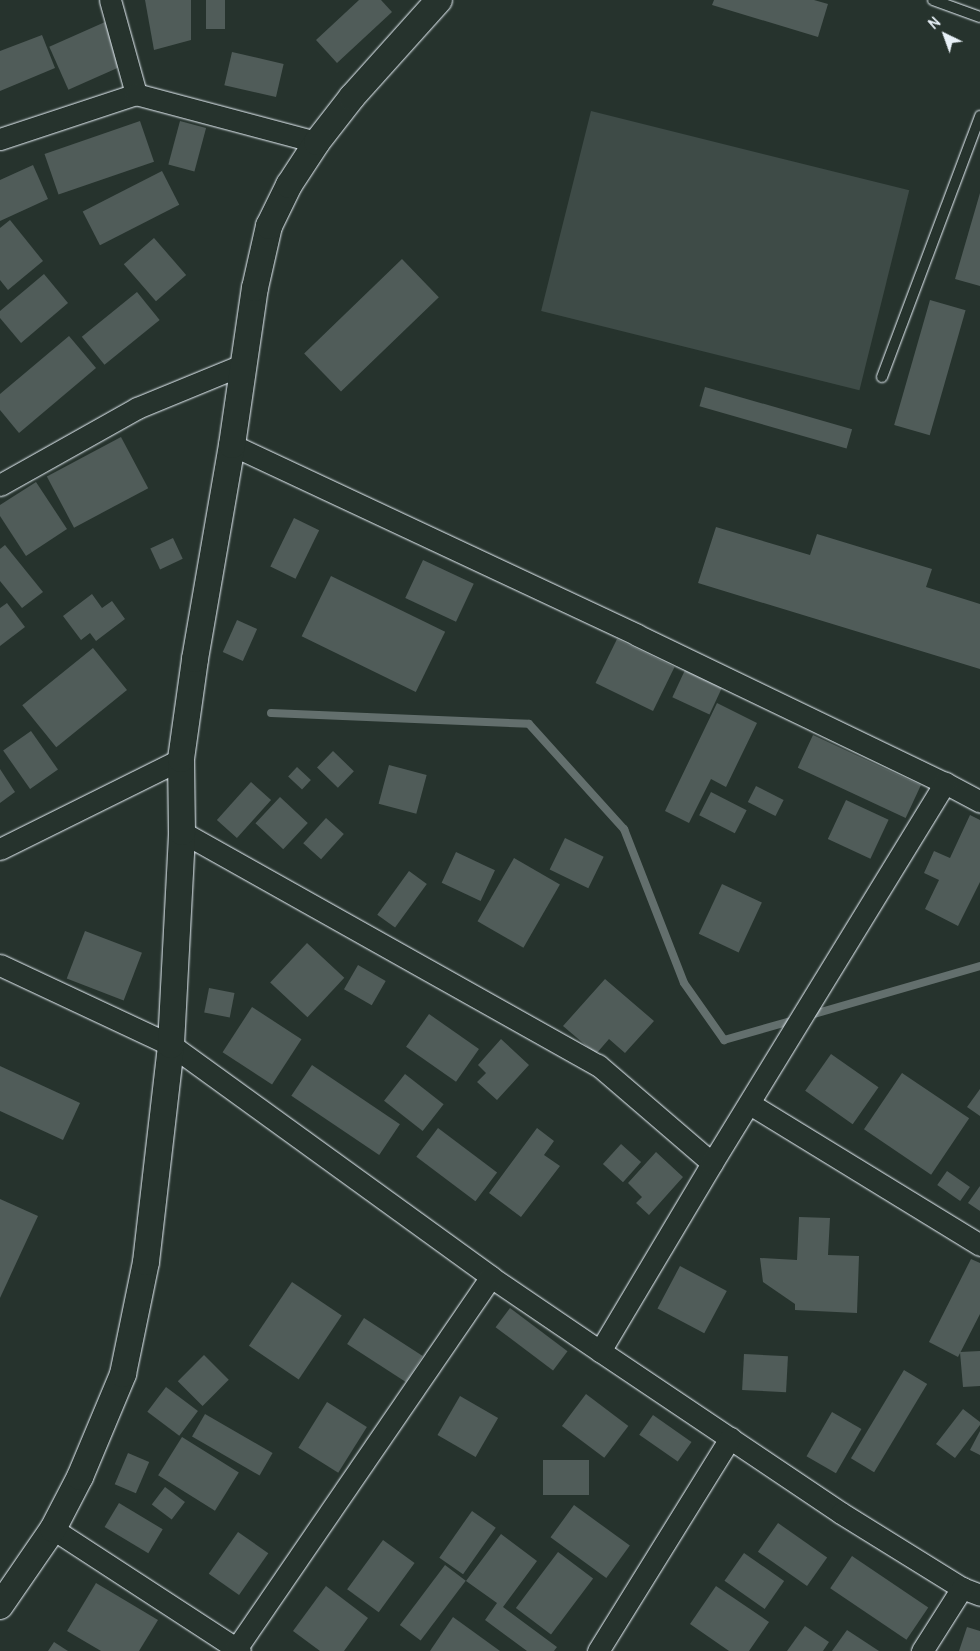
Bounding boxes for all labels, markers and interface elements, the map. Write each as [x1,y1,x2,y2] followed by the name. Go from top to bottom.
[920,10,970,60] north arrow
[925,14,944,33] text: N

